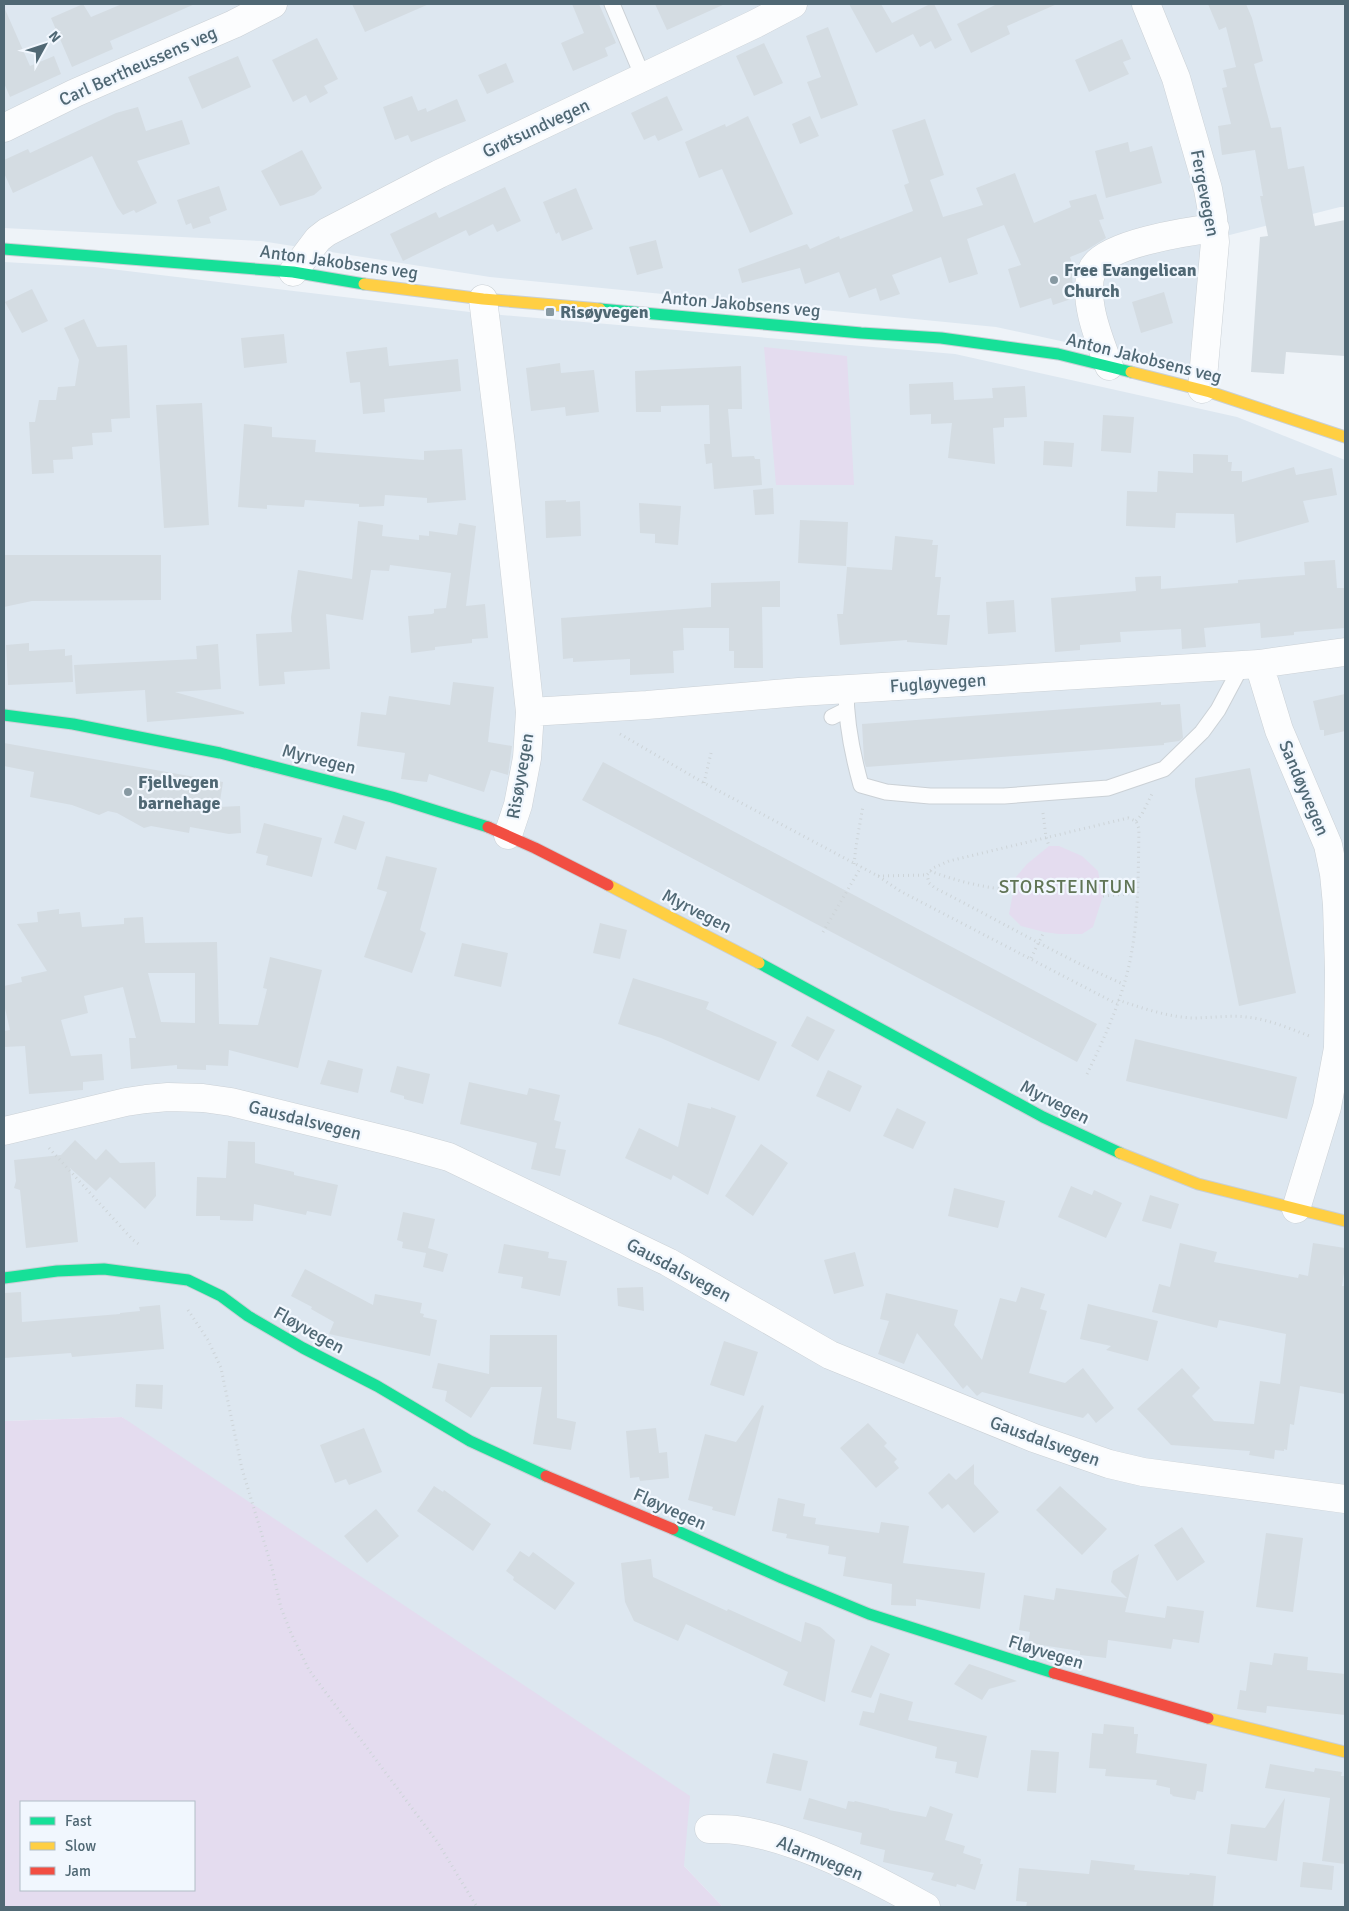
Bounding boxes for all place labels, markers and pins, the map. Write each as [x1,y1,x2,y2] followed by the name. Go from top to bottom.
[1064,259,1197,302] place label: Free Evangelican Church
[1048,274,1060,286] marker: Free Evangelican Church
[560,301,649,323] place label: Risøyvegen
[544,306,556,318] marker: Risøyvegen
[138,771,220,814] place label: Fjellvegen barnehage
[122,786,134,798] marker: Fjellvegen barnehage

